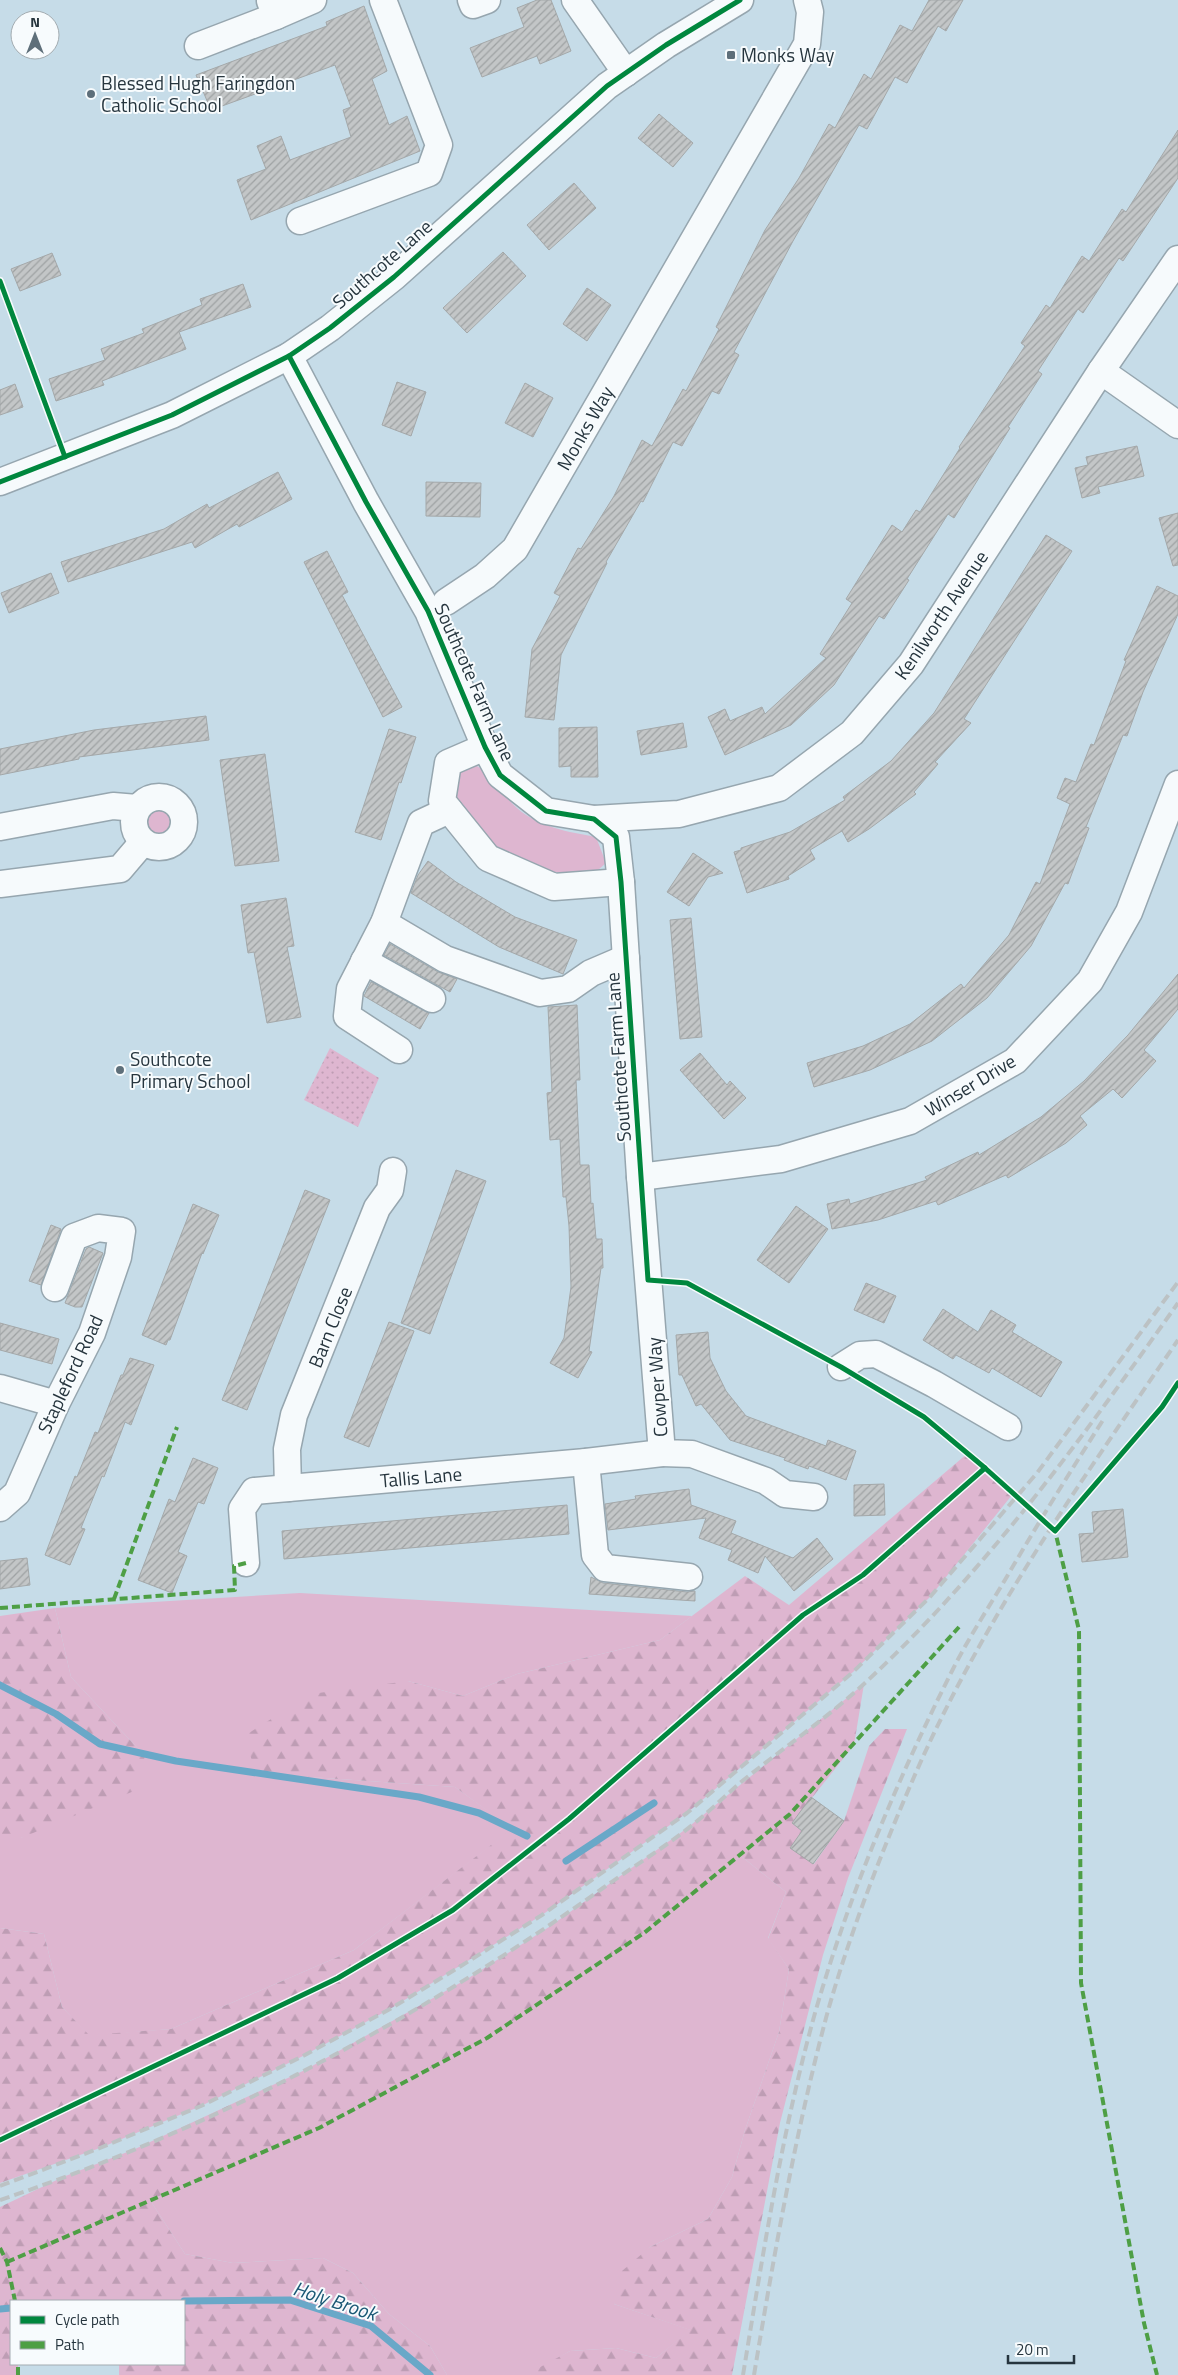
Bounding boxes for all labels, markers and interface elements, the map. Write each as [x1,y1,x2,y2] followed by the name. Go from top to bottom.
[10,10,60,60] north arrow
[30,11,40,32] text: N
[741,40,834,69] place label: Monks Way
[725,49,737,61] marker: Monks Way
[101,68,295,119] place label: Blessed Hugh Faringdon Catholic School
[85,88,97,100] marker: Blessed Hugh Faringdon Catholic School
[325,212,438,315] street label: Southcote Lane
[549,380,620,475] street label: Monks Way
[887,544,995,685] street label: Kenilworth Avenue
[428,598,523,765] street label: Southcote Farm Lane
[597,971,638,1143] street label: Southcote Farm Lane
[130,1044,251,1095] place label: Southcote Primary School
[919,1046,1021,1123] street label: Winser Drive
[114,1064,126,1076] marker: Southcote Primary School
[300,1282,359,1372] street label: Barn Close
[29,1310,110,1438] street label: Stapleford Road
[639,1336,674,1438] street label: Cowper Way
[379,1458,463,1495] street label: Tallis Lane
[289,2272,383,2329] water label: Holy Brook
[10,2300,185,2365] legend
[55,2308,120,2331] text: Cycle path
[1008,2332,1074,2364] scale bar
[55,2333,85,2356] text: Path
[1016,2338,1049,2361] text: 20 m

